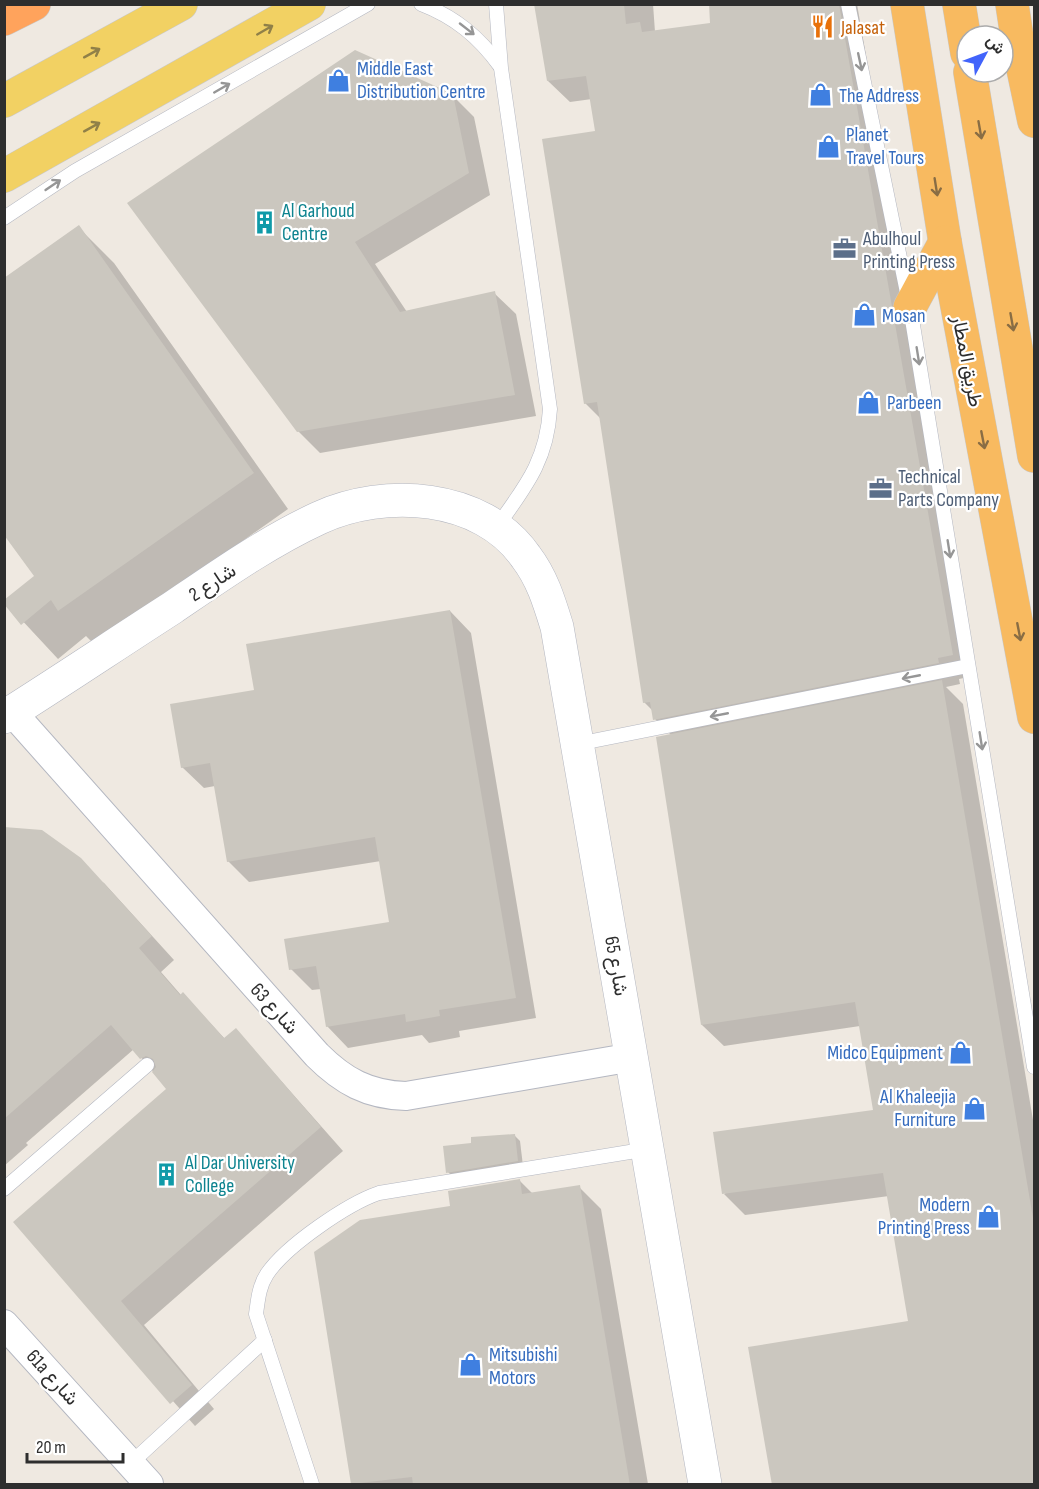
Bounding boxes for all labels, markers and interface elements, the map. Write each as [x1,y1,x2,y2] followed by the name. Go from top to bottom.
[810,14,836,40] restaurant icon: Jalasat
[840,16,885,40] place label: Jalasat
[256,23,273,35] one-way arrow
[458,23,474,36] one-way arrow
[955,24,1015,84] north arrow
[982,32,1009,59] text: ش
[83,47,101,58] one-way arrow
[855,52,866,71] one-way arrow
[357,57,486,104] place label: Middle East Distribution Centre
[326,67,352,93] shop icon: Middle East Distribution Centre
[213,81,230,93] one-way arrow
[808,82,834,108] shop icon: The Address
[839,84,919,108] place label: The Address
[975,119,986,139] one-way arrow
[83,121,101,132] one-way arrow
[846,123,924,170] place label: Planet Travel Tours
[815,133,841,159] shop icon: Planet Travel Tours
[931,176,942,196] one-way arrow
[45,179,62,192] one-way arrow
[281,199,355,246] place label: Al Garhoud Centre
[251,209,277,235] building icon: Al Garhoud Centre
[862,227,955,274] place label: Abulhoul Printing Press
[832,236,858,262] office icon: Abulhoul Printing Press
[851,302,877,328] shop icon: Mosan
[882,304,926,328] place label: Mosan
[946,312,988,409] street label: طريق المطار
[1007,312,1018,331] one-way arrow
[912,346,923,366] one-way arrow
[856,389,882,415] shop icon: Parbeen
[887,391,942,415] place label: Parbeen
[978,430,989,450] one-way arrow
[898,465,999,512] place label: Technical Parts Company
[867,475,893,501] office icon: Technical Parts Company
[944,538,955,558] one-way arrow
[184,559,241,608] street label: شارع 2
[1013,622,1024,641] one-way arrow
[901,672,921,683] one-way arrow
[710,710,730,721] one-way arrow
[975,731,986,750] one-way arrow
[598,934,633,998] street label: شارع 65
[244,978,303,1040] street label: شارع 63
[948,1039,974,1065] shop icon: Midco Equipment
[827,1041,943,1065] place label: Midco Equipment
[879,1085,956,1132] place label: Al Khaleejia Furniture
[961,1095,987,1121] shop icon: Al Khaleejia Furniture
[184,1151,295,1198] place label: Al Dar University College
[154,1161,180,1187] building icon: Al Dar University College
[878,1193,970,1240] place label: Modern Printing Press
[975,1203,1001,1229] shop icon: Modern Printing Press
[489,1343,558,1390] place label: Mitsubishi Motors
[20,1345,84,1411] street label: 61a شارع
[458,1352,484,1378] shop icon: Mitsubishi Motors
[27,1426,123,1464] scale bar
[36,1437,66,1458] text: 20 m

